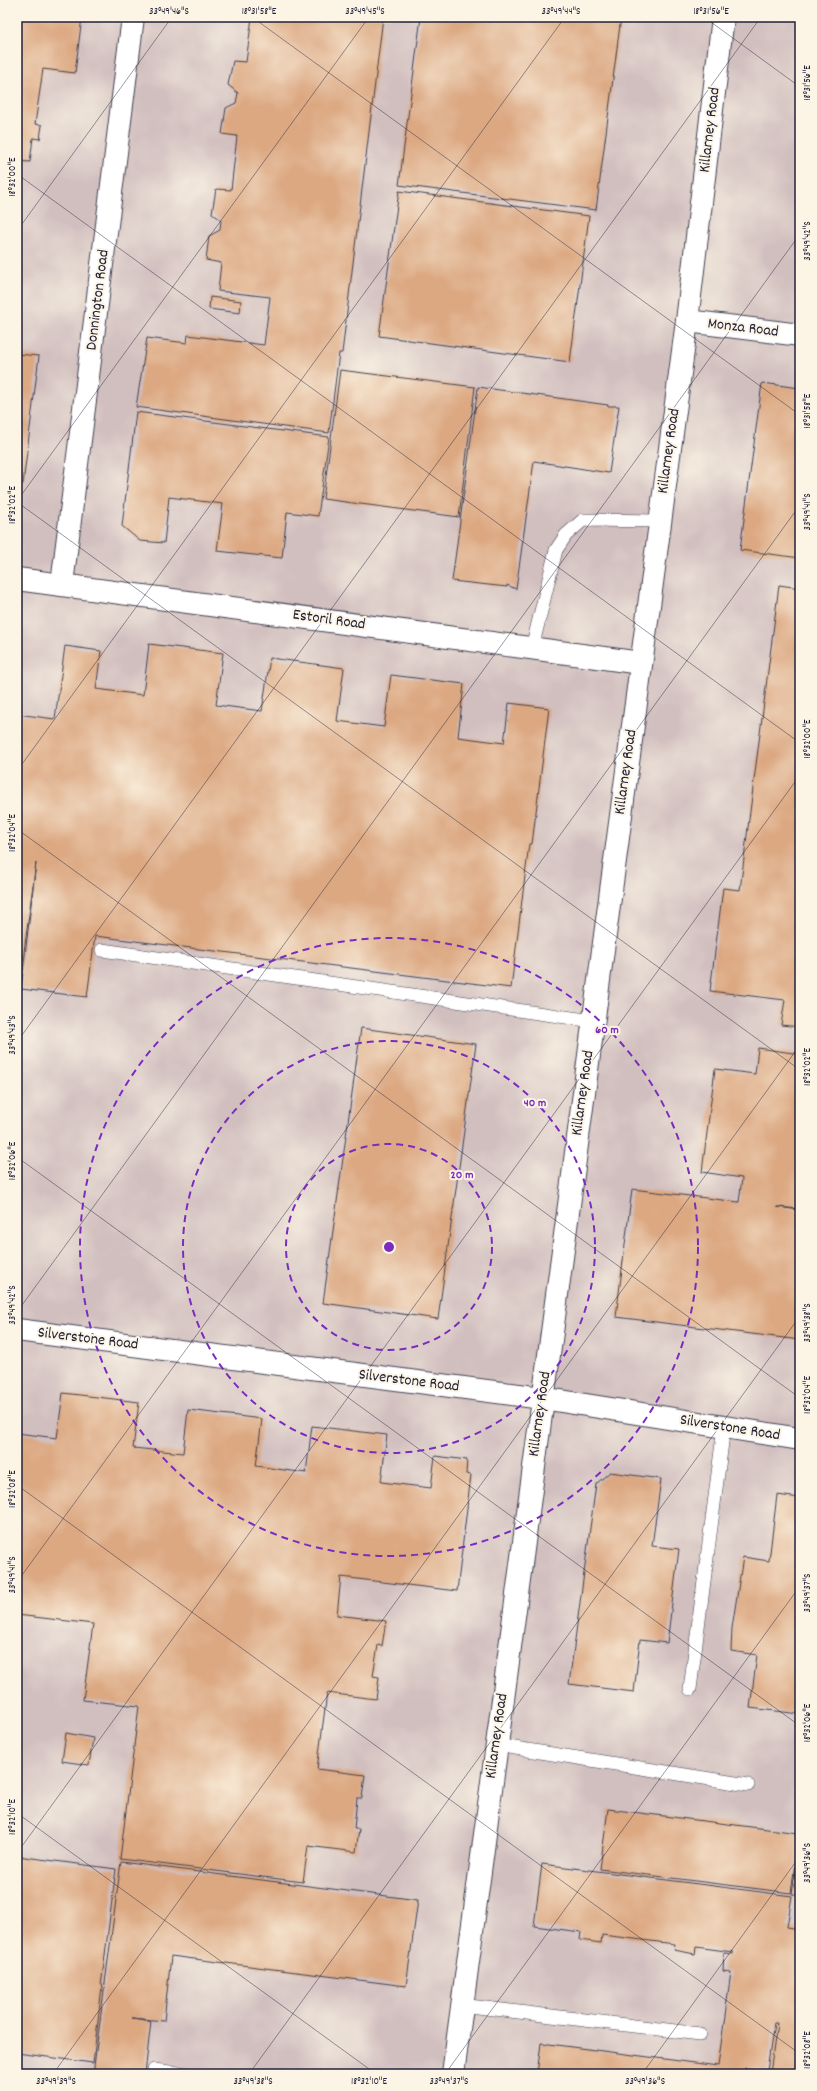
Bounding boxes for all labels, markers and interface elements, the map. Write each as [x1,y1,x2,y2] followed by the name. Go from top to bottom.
[149,5,189,19] text: 33°49'46"S
[242,5,277,19] text: 18°31'58"E
[345,5,385,19] text: 33°49'45"S
[541,5,581,19] text: 33°49'44"S
[693,5,729,19] text: 18°31'56"E
[801,65,815,101] text: 18°31'56"E
[693,86,727,174] street label: Killarney Road
[6,157,20,197] text: 18°32'00"E
[801,221,815,261] text: 33°49'42"S
[80,248,116,352] street label: Donnington Road
[706,312,780,344] street label: Monza Road
[801,393,815,428] text: 18°31'58"E
[652,407,686,495] street label: Killarney Road
[6,485,20,524] text: 18°32'02"E
[801,493,815,531] text: 33°49'41"S
[291,604,367,636] street label: Estoril Road
[801,719,815,759] text: 18°32'00"E
[609,728,643,816] street label: Killarney Road
[6,814,20,852] text: 18°32'04"E
[6,1015,20,1055] text: 33°49'43"S
[595,1022,619,1039] text: 60 m
[801,1047,815,1086] text: 18°32'02"E
[566,1049,600,1137] street label: Killarney Road
[524,1095,546,1112] text: 40 m
[6,1141,20,1180] text: 18°32'06"E
[451,1167,473,1184] text: 20 m
[382,1240,396,1254] centre of rings
[6,1285,20,1325] text: 33°49'42"S
[801,1303,815,1343] text: 33°49'38"S
[36,1321,140,1357] street label: Silverstone Road
[357,1363,461,1399] street label: Silverstone Road
[523,1370,557,1458] street label: Killarney Road
[801,1376,815,1414] text: 18°32'04"E
[678,1409,782,1447] street label: Silverstone Road
[6,1470,20,1508] text: 18°32'08"E
[6,1556,20,1594] text: 33°49'41"S
[801,1573,815,1613] text: 33°49'37"S
[480,1692,514,1780] street label: Killarney Road
[801,1703,815,1742] text: 18°32'06"E
[6,1799,20,1835] text: 18°32'10"E
[801,1843,815,1883] text: 33°49'36"S
[801,2031,815,2069] text: 18°32'08"E
[36,2075,76,2089] text: 33°49'39"S
[233,2075,273,2089] text: 33°49'38"S
[351,2075,387,2089] text: 18°32'10"E
[429,2075,469,2089] text: 33°49'37"S
[625,2075,665,2089] text: 33°49'36"S

